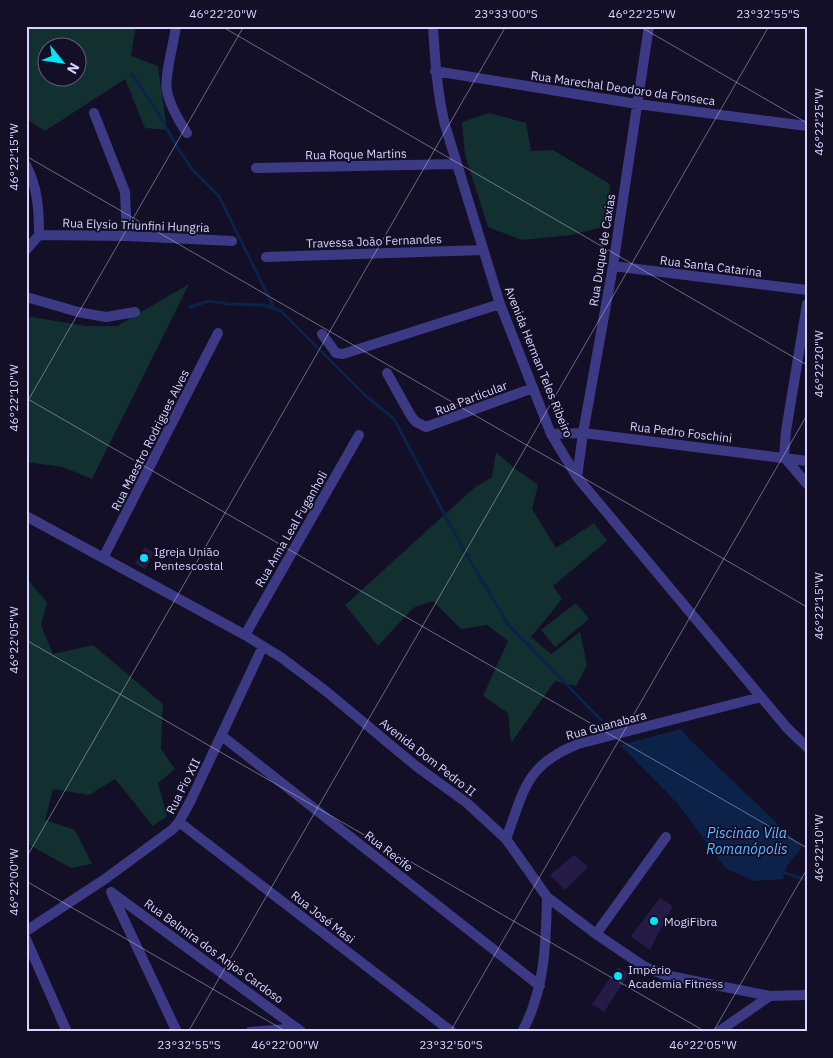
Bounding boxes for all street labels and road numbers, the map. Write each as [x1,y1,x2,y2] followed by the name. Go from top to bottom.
[530,68,717,108] street label: Rua Marechal Deodoro da Fonseca
[305,146,407,162] street label: Rua Roque Martins
[586,193,618,307] street label: Rua Duque de Caxias
[62,215,210,235] street label: Rua Elysio Triunfini Hungria
[306,231,442,251] street label: Travessa João Fernandes
[659,252,763,280] street label: Rua Santa Catarina
[502,284,576,440] street label: Avenida Herman Teles Ribeiro
[108,367,192,513] street label: Rua Maestro Rodrigues Alves
[433,377,510,419] street label: Rua Particular
[629,418,733,446] street label: Rua Pedro Foschini
[252,468,330,590] street label: Rua Anna Leal Fuganholi
[564,707,648,743] street label: Rua Guanabara
[377,715,479,799] street label: Avenida Dom Pedro II
[163,755,204,816] street label: Rua Pio XII
[362,827,417,875] street label: Rua Recife
[288,887,358,947] street label: Rua José Masi
[142,895,287,1007] street label: Rua Belmira dos Anjos Cardoso

